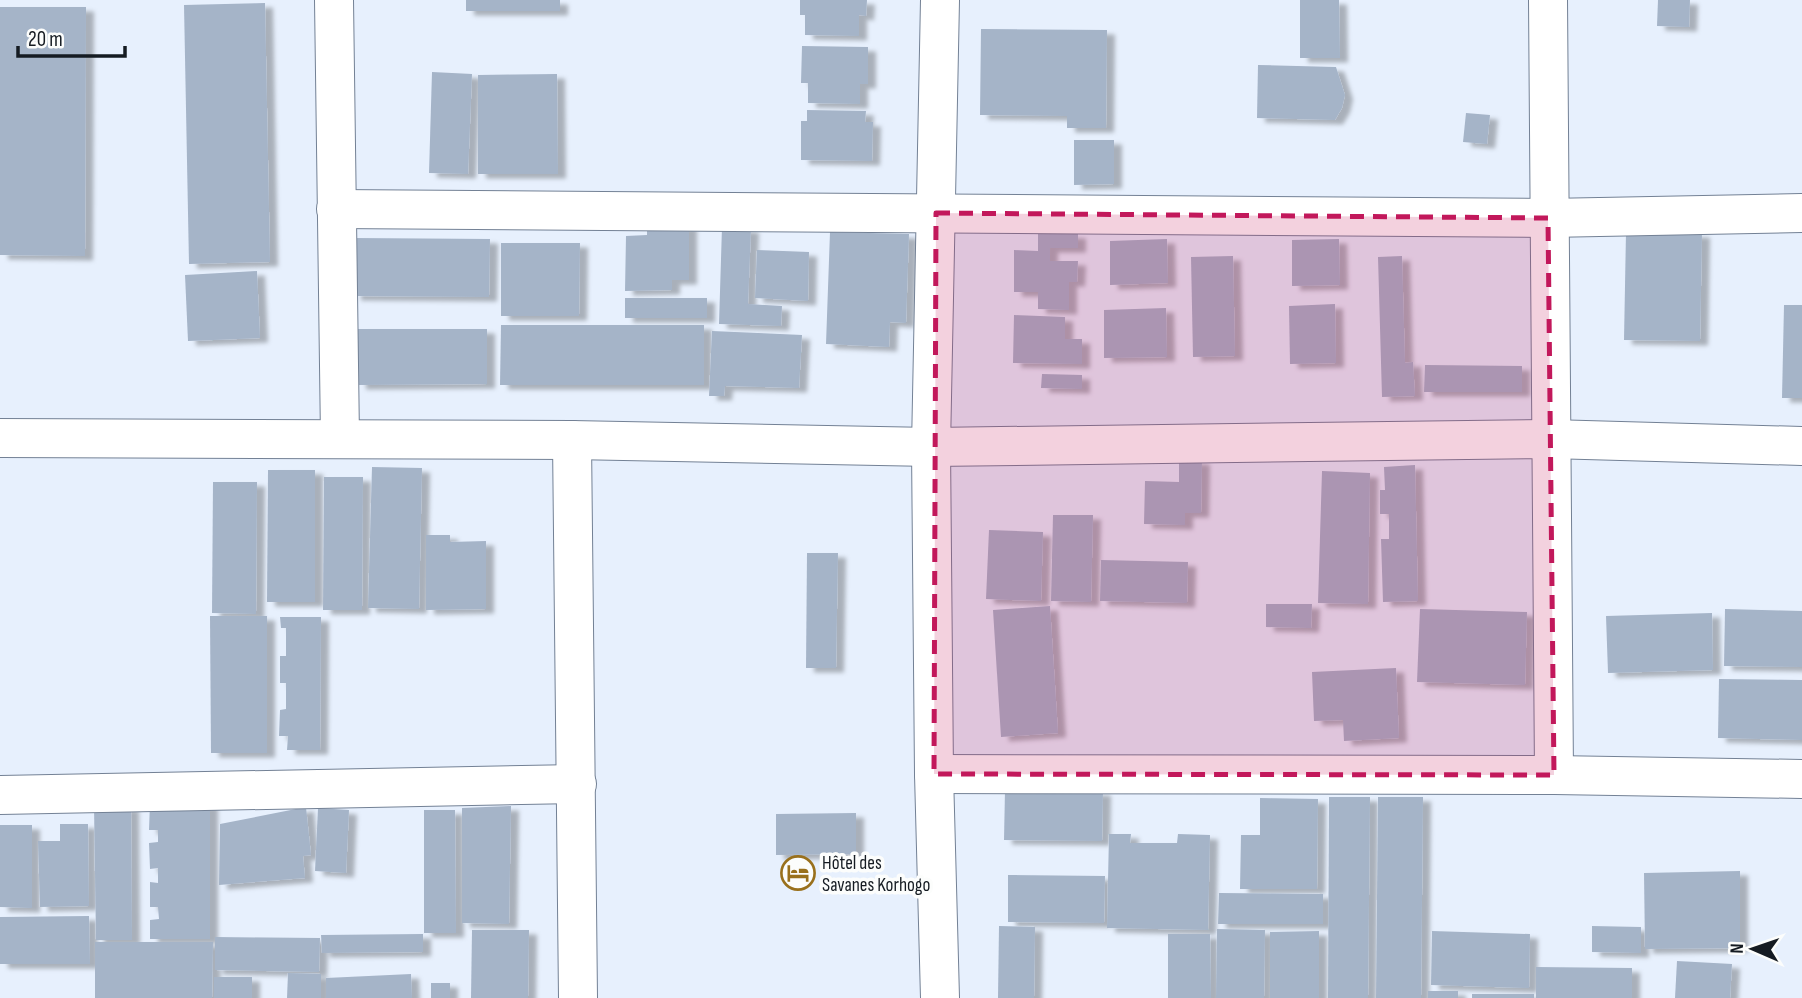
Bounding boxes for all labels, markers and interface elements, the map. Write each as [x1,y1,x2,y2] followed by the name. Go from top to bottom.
[18,14,124,58] scale bar
[28,27,63,52] text: 20 m
[822,852,930,897] place label: Hôtel des Savanes Korhogo
[779,854,817,892] hotel icon: Hôtel des Savanes Korhogo
[1718,914,1788,984] north arrow
[1726,943,1749,954] text: N

